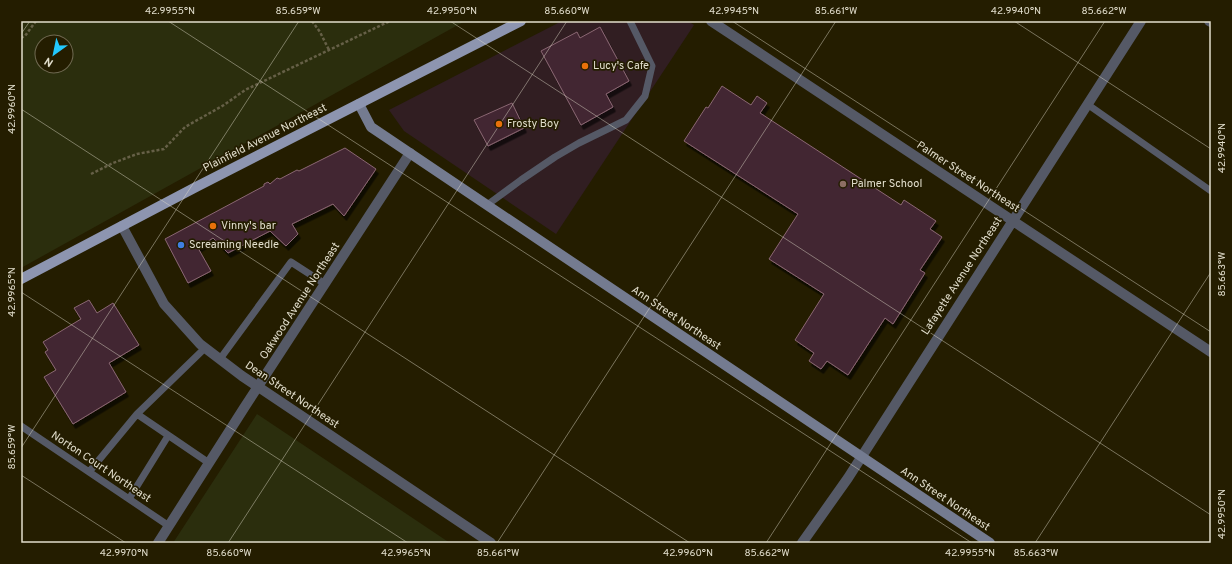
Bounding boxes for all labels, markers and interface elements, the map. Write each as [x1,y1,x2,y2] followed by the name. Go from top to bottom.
[145,5,195,18] text: 42.9955°N
[275,5,321,18] text: 85.659°W
[427,5,477,18] text: 42.9950°N
[544,5,590,18] text: 85.660°W
[709,5,759,18] text: 42.9945°N
[815,5,857,18] text: 85.661°W
[991,5,1041,18] text: 42.9940°N
[1081,5,1127,18] text: 85.662°W
[34,34,74,74] north arrow
[42,54,56,70] text: N
[593,59,649,73] place label: Lucy's Cafe
[580,61,590,71] marker: Lucy's Cafe
[6,84,19,134] text: 42.9960°N
[201,101,329,175] street label: Plainfield Avenue Northeast
[507,117,559,131] place label: Frosty Boy
[494,119,504,129] marker: Frosty Boy
[1216,123,1229,173] text: 42.9940°N
[914,138,1022,216] street label: Palmer Street Northeast
[851,177,922,191] place label: Palmer School
[838,179,848,189] marker: Palmer School
[919,214,1005,338] street label: Lafayette Avenue Northeast
[221,219,277,233] place label: Vinny's bar
[208,221,218,231] marker: Vinny's bar
[189,238,279,252] place label: Screaming Needle
[176,240,186,250] marker: Screaming Needle
[257,240,343,362] street label: Oakwood Avenue Northeast
[1216,251,1229,297] text: 85.663°W
[6,267,19,317] text: 42.9965°N
[629,283,723,353] street label: Ann Street Northeast
[242,358,342,432] street label: Dean Street Northeast
[6,424,19,470] text: 85.659°W
[48,428,154,506] street label: Norton Court Northeast
[898,464,992,534] street label: Ann Street Northeast
[1216,489,1229,539] text: 42.9950°N
[100,547,148,560] text: 42.9970°N
[206,547,252,560] text: 85.660°W
[381,547,431,560] text: 42.9965°N
[477,547,519,560] text: 85.661°W
[663,547,713,560] text: 42.9960°N
[744,547,790,560] text: 85.662°W
[945,547,995,560] text: 42.9955°N
[1013,547,1059,560] text: 85.663°W

